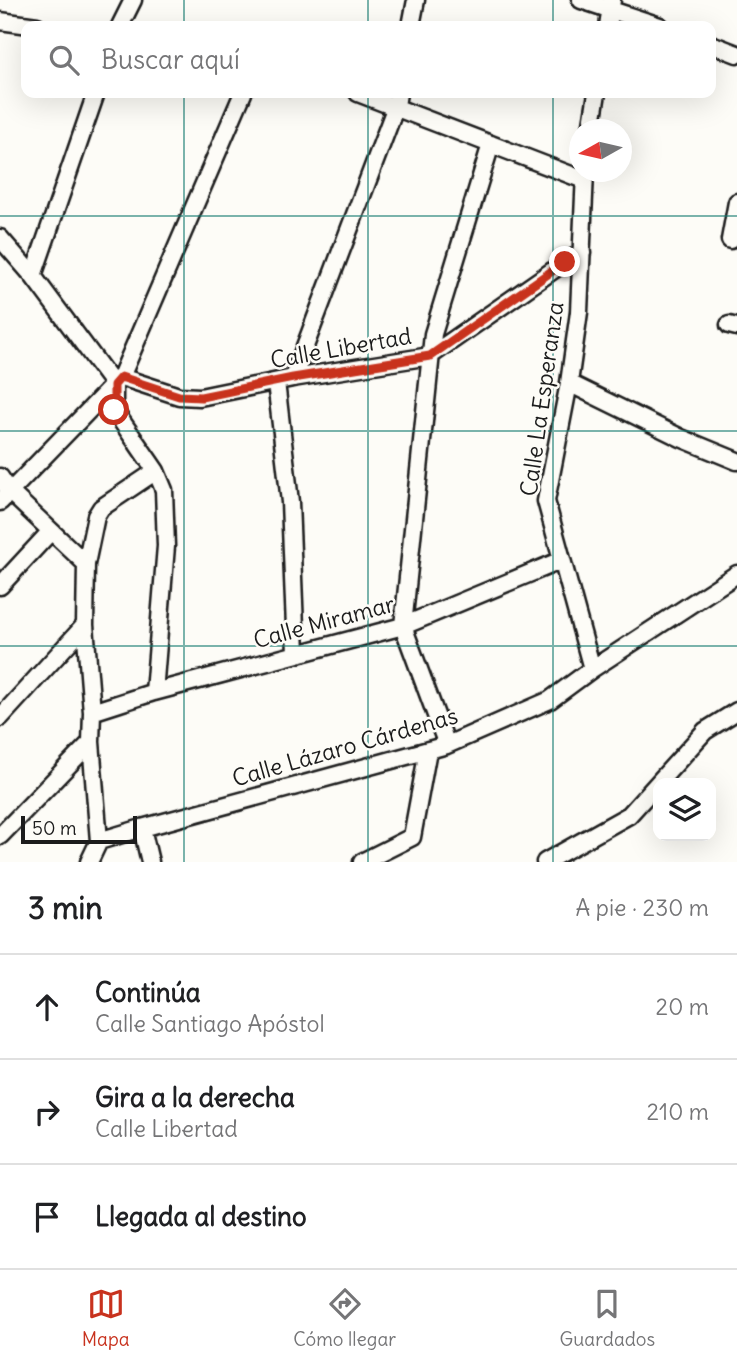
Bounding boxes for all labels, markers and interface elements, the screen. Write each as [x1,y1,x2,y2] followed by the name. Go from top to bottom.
[21,21,716,98] search box
[45,41,83,79] icon: search
[101,43,240,76] text: Buscar aquí
[569,119,632,182] north arrow
[549,246,580,277] route end
[513,300,570,498] street label: Calle La Esperanza
[268,321,414,374] street label: Calle Libertad
[98,394,129,425] route start
[250,589,398,654] street label: Calle Miramar
[229,700,461,793] street label: Calle Lázaro Cárdenas
[653,778,716,841] map controls
[653,778,716,841] button: layers
[21,813,136,845] scale bar
[32,816,77,840] text: 50 m
[28,889,103,927] text: 3 min
[576,893,709,922] text: A pie · 230 m
[95,976,201,1009] text: Continúa
[28,988,66,1026] icon: ahead
[656,992,709,1021] text: 20 m
[95,1009,325,1038] text: Calle Santiago Apóstol
[95,1081,295,1114] text: Gira a la derecha
[28,1093,66,1131] icon: right
[646,1097,709,1126] text: 210 m
[95,1114,238,1143] text: Calle Libertad
[28,1198,66,1236] icon: arrive
[95,1200,307,1233] text: Llegada al destino
[82,1285,130,1351] tab: Mapa
[293,1285,396,1351] tab: Cómo llegar
[560,1285,655,1351] tab: Guardados

